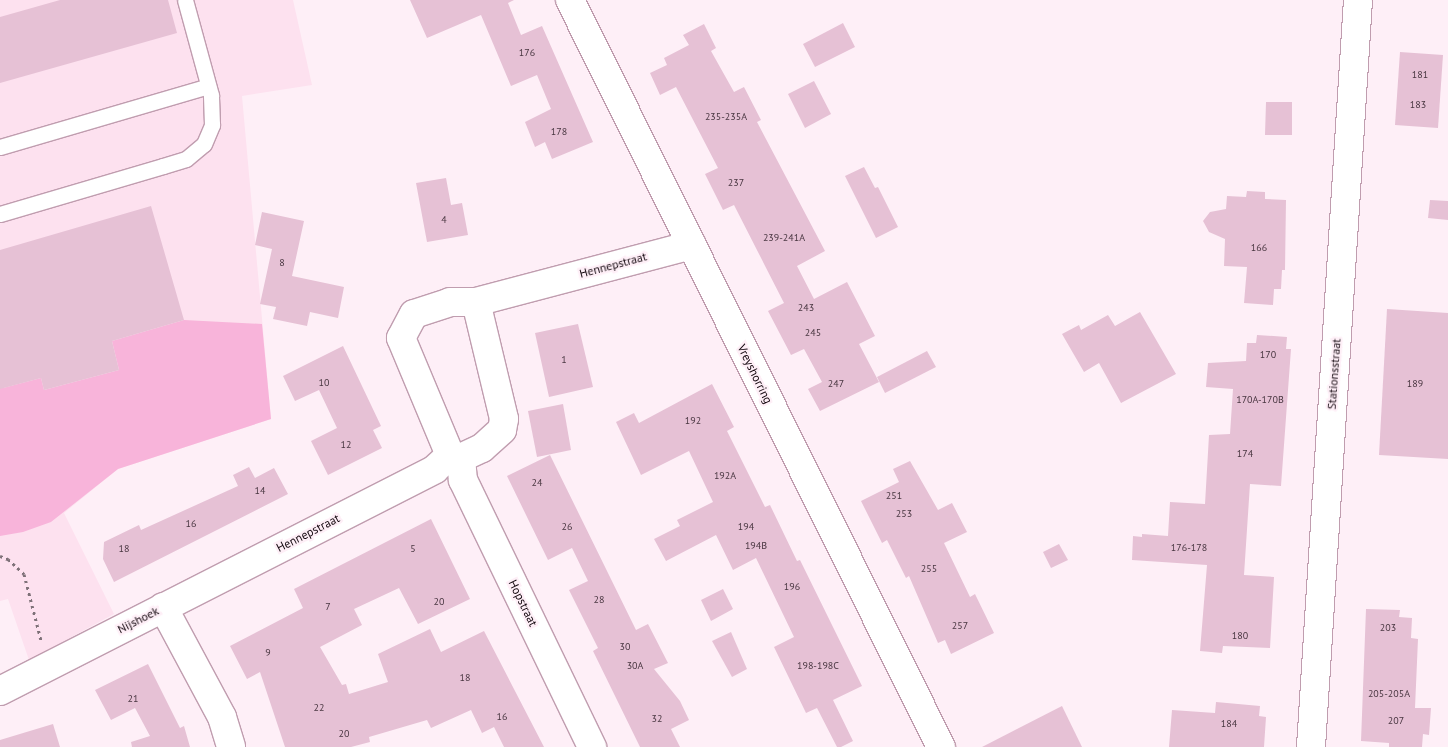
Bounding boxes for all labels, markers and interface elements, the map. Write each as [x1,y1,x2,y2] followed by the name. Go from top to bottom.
[519,47,535,59] house number: 176
[1412,69,1428,81] house number: 181
[1410,99,1426,111] house number: 183
[705,111,747,123] house number: 235-235A
[551,126,567,138] house number: 178
[728,177,744,189] house number: 237
[441,214,447,226] house number: 4
[763,232,805,244] house number: 239-241A
[1251,242,1267,254] house number: 166
[578,249,648,281] street label: Hennepstraat
[279,257,285,269] house number: 8
[798,302,814,314] house number: 243
[805,327,821,339] house number: 245
[1324,338,1344,410] street label: Stationsstraat
[734,342,776,406] street label: Vreyshorring
[1260,349,1276,361] house number: 170
[561,354,567,366] house number: 1
[319,377,329,389] house number: 10
[828,378,844,390] house number: 247
[1407,378,1423,390] house number: 189
[1236,394,1284,406] house number: 170A-170B
[685,415,701,427] house number: 192
[341,439,351,451] house number: 12
[1237,448,1253,460] house number: 174
[714,470,736,482] house number: 192A
[532,477,542,489] house number: 24
[255,485,265,497] house number: 14
[886,490,902,502] house number: 251
[896,508,912,520] house number: 253
[274,511,342,555] street label: Hennepstraat
[186,518,196,530] house number: 16
[562,521,572,533] house number: 26
[738,521,754,533] house number: 194
[745,540,767,552] house number: 194B
[1171,542,1207,554] house number: 176-178
[119,543,129,555] house number: 18
[410,543,416,555] house number: 5
[921,563,937,575] house number: 255
[506,577,540,629] street label: Hopstraat
[784,581,800,593] house number: 196
[594,594,604,606] house number: 28
[434,596,444,608] house number: 20
[325,601,331,613] house number: 7
[115,604,161,636] street label: Nijshoek
[952,620,968,632] house number: 257
[1380,622,1396,634] house number: 203
[1232,630,1248,642] house number: 180
[620,641,630,653] house number: 30
[265,647,271,659] house number: 9
[627,660,643,672] house number: 30A
[797,660,839,672] house number: 198-198C
[460,672,470,684] house number: 18
[1368,688,1410,700] house number: 205-205A
[128,693,138,705] house number: 21
[314,702,324,714] house number: 22
[497,711,507,723] house number: 16
[652,713,662,725] house number: 32
[1388,715,1404,727] house number: 207
[1221,718,1237,730] house number: 184
[339,728,349,740] house number: 20

